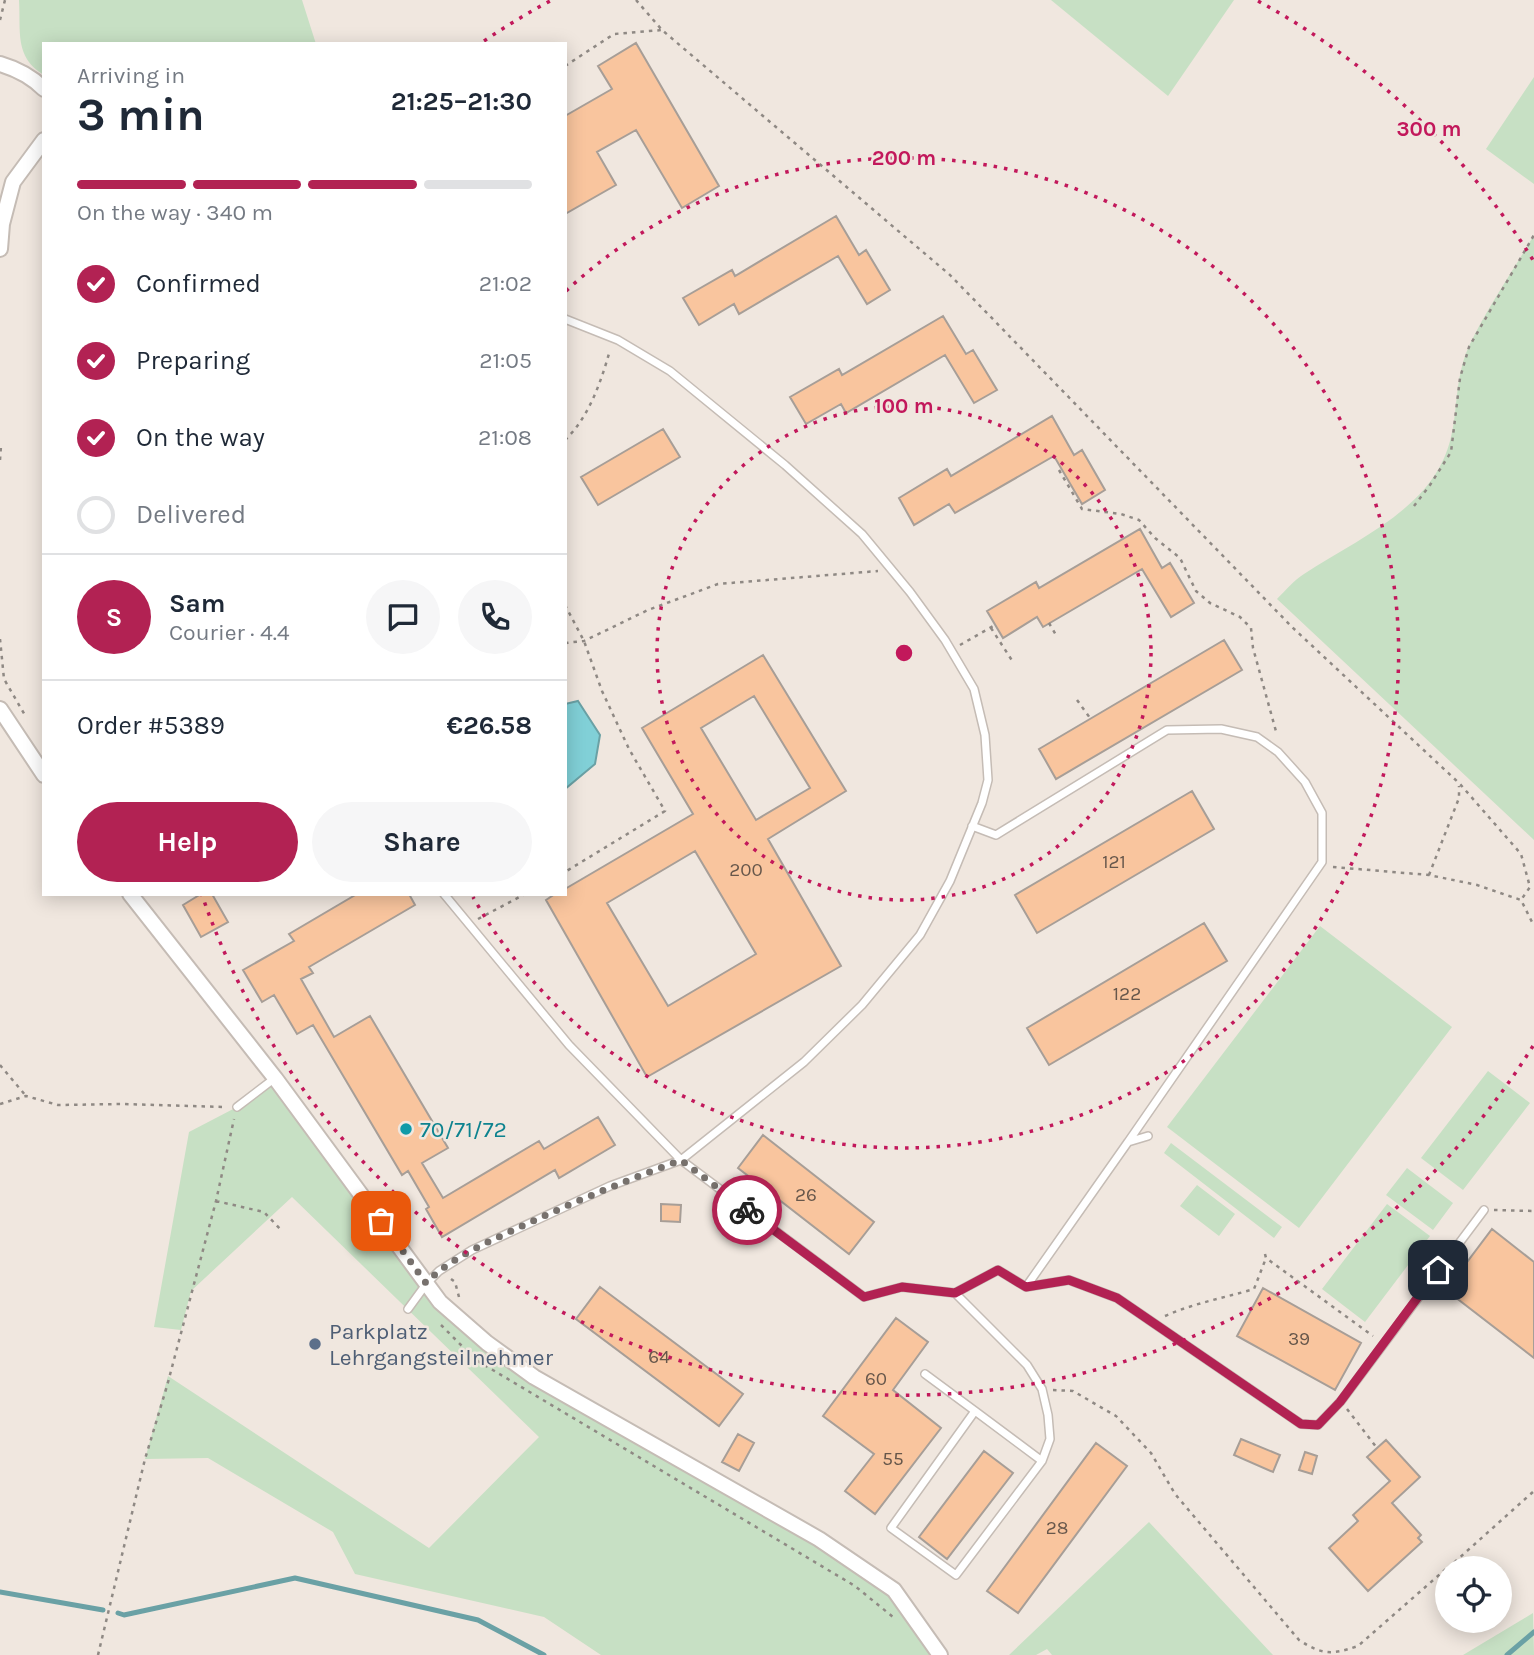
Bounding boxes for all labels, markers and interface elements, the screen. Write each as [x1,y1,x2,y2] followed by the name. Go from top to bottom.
[77,62,185,89] text: Arriving in
[391,86,532,117] text: 21:25–21:30
[77,88,205,142] text: 3 min
[1397,117,1461,141] text: 300 m
[872,146,936,170] text: 200 m
[77,199,273,226] text: On the way · 340 m
[77,265,115,303] icon: check
[136,268,261,299] text: Confirmed
[479,270,532,297] text: 21:02
[77,342,115,380] icon: check
[136,345,250,376] text: Preparing
[479,347,532,374] text: 21:05
[874,394,934,418] text: 100 m
[77,419,115,457] icon: check
[136,422,265,453] text: On the way
[478,424,532,451] text: 21:08
[136,499,246,530] text: Delivered
[366,580,440,654] button: chat
[458,580,532,654] button: phone
[169,588,225,619] text: Sam
[106,602,122,633] text: S
[169,619,290,646] text: Courier · 4.4
[892,641,916,665] centre of rings
[77,710,225,741] text: Order #5389
[446,710,532,741] text: €26.58
[77,802,298,882] button: Help
[312,802,532,882] button: Share
[1102,851,1126,873] house number: 121
[729,859,763,881] house number: 200
[1113,983,1141,1005] house number: 122
[420,1116,507,1143] place label: 70/71/72
[398,1121,414,1137] marker: 70/71/72
[712,1175,782,1245] courier
[795,1184,817,1206] house number: 26
[351,1191,411,1251] pin
[728,1191,766,1229] icon: bike
[362,1202,400,1240] icon: bag
[1408,1240,1468,1300] pin
[1419,1251,1457,1289] icon: home
[329,1318,554,1371] place label: Parkplatz Lehrgangsteilnehmer
[1288,1328,1310,1350] house number: 39
[307,1336,323,1352] marker: Parkplatz Lehrgangsteilnehmer
[648,1346,670,1368] house number: 64
[865,1368,887,1390] house number: 60
[882,1448,904,1470] house number: 55
[1046,1517,1068,1539] house number: 28
[1435,1556,1512,1633] map controls
[1435,1556,1512,1633] button: locate

